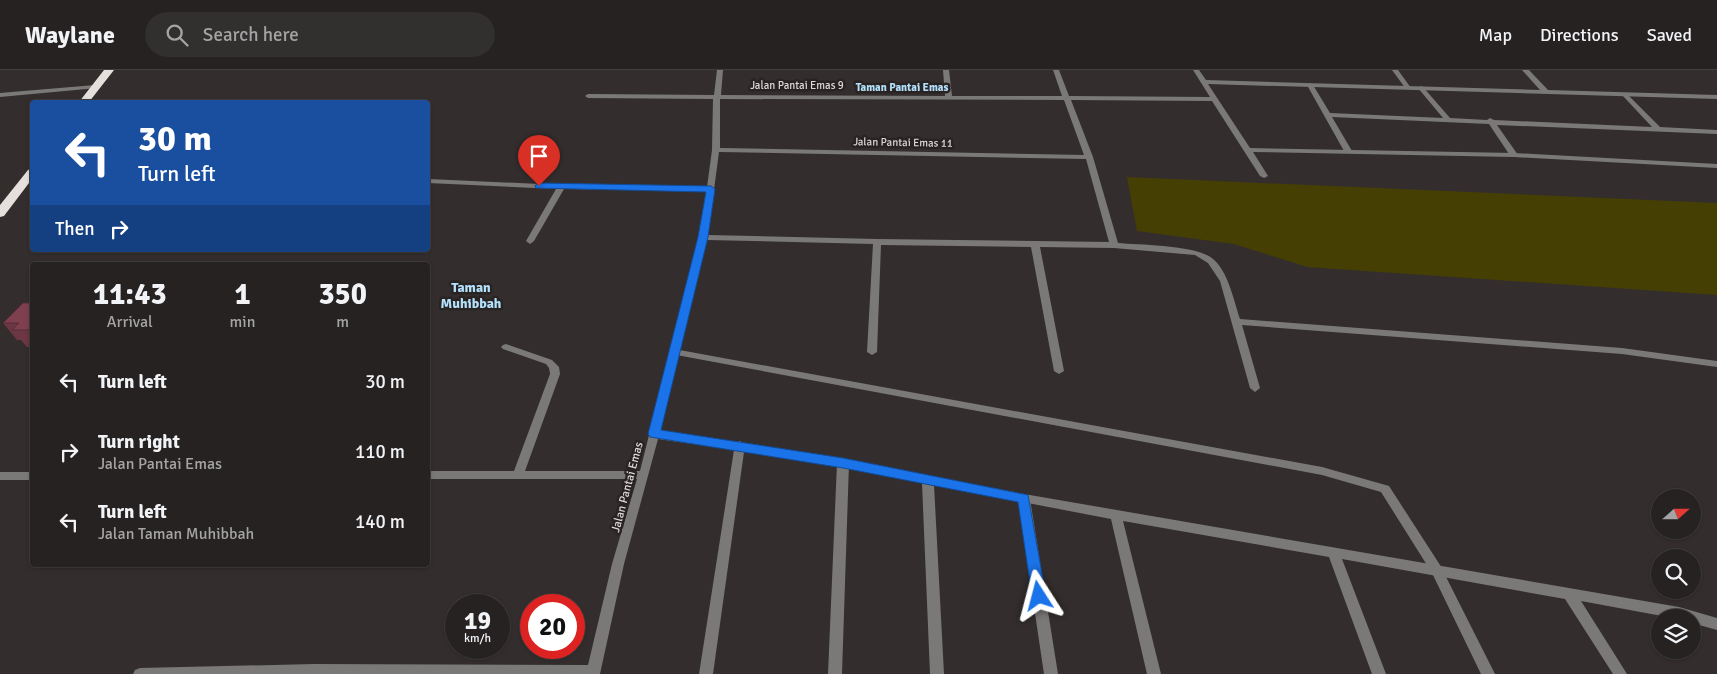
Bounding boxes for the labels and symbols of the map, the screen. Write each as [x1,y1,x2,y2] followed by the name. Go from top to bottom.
[750,79,844,92] street label: Jalan Pantai Emas 9
[856,81,948,94] district label: Taman Pantai Emas
[518,135,560,186] pin
[853,135,953,150] street label: Jalan Pantai Emas 11
[441,279,502,312] district label: Taman Muhibbah
[608,440,647,534] street label: Jalan Pantai Emas
[1651,489,1701,539] north arrow
[1012,569,1064,621] position arrow
[520,594,585,659] speed limit sign: 20

